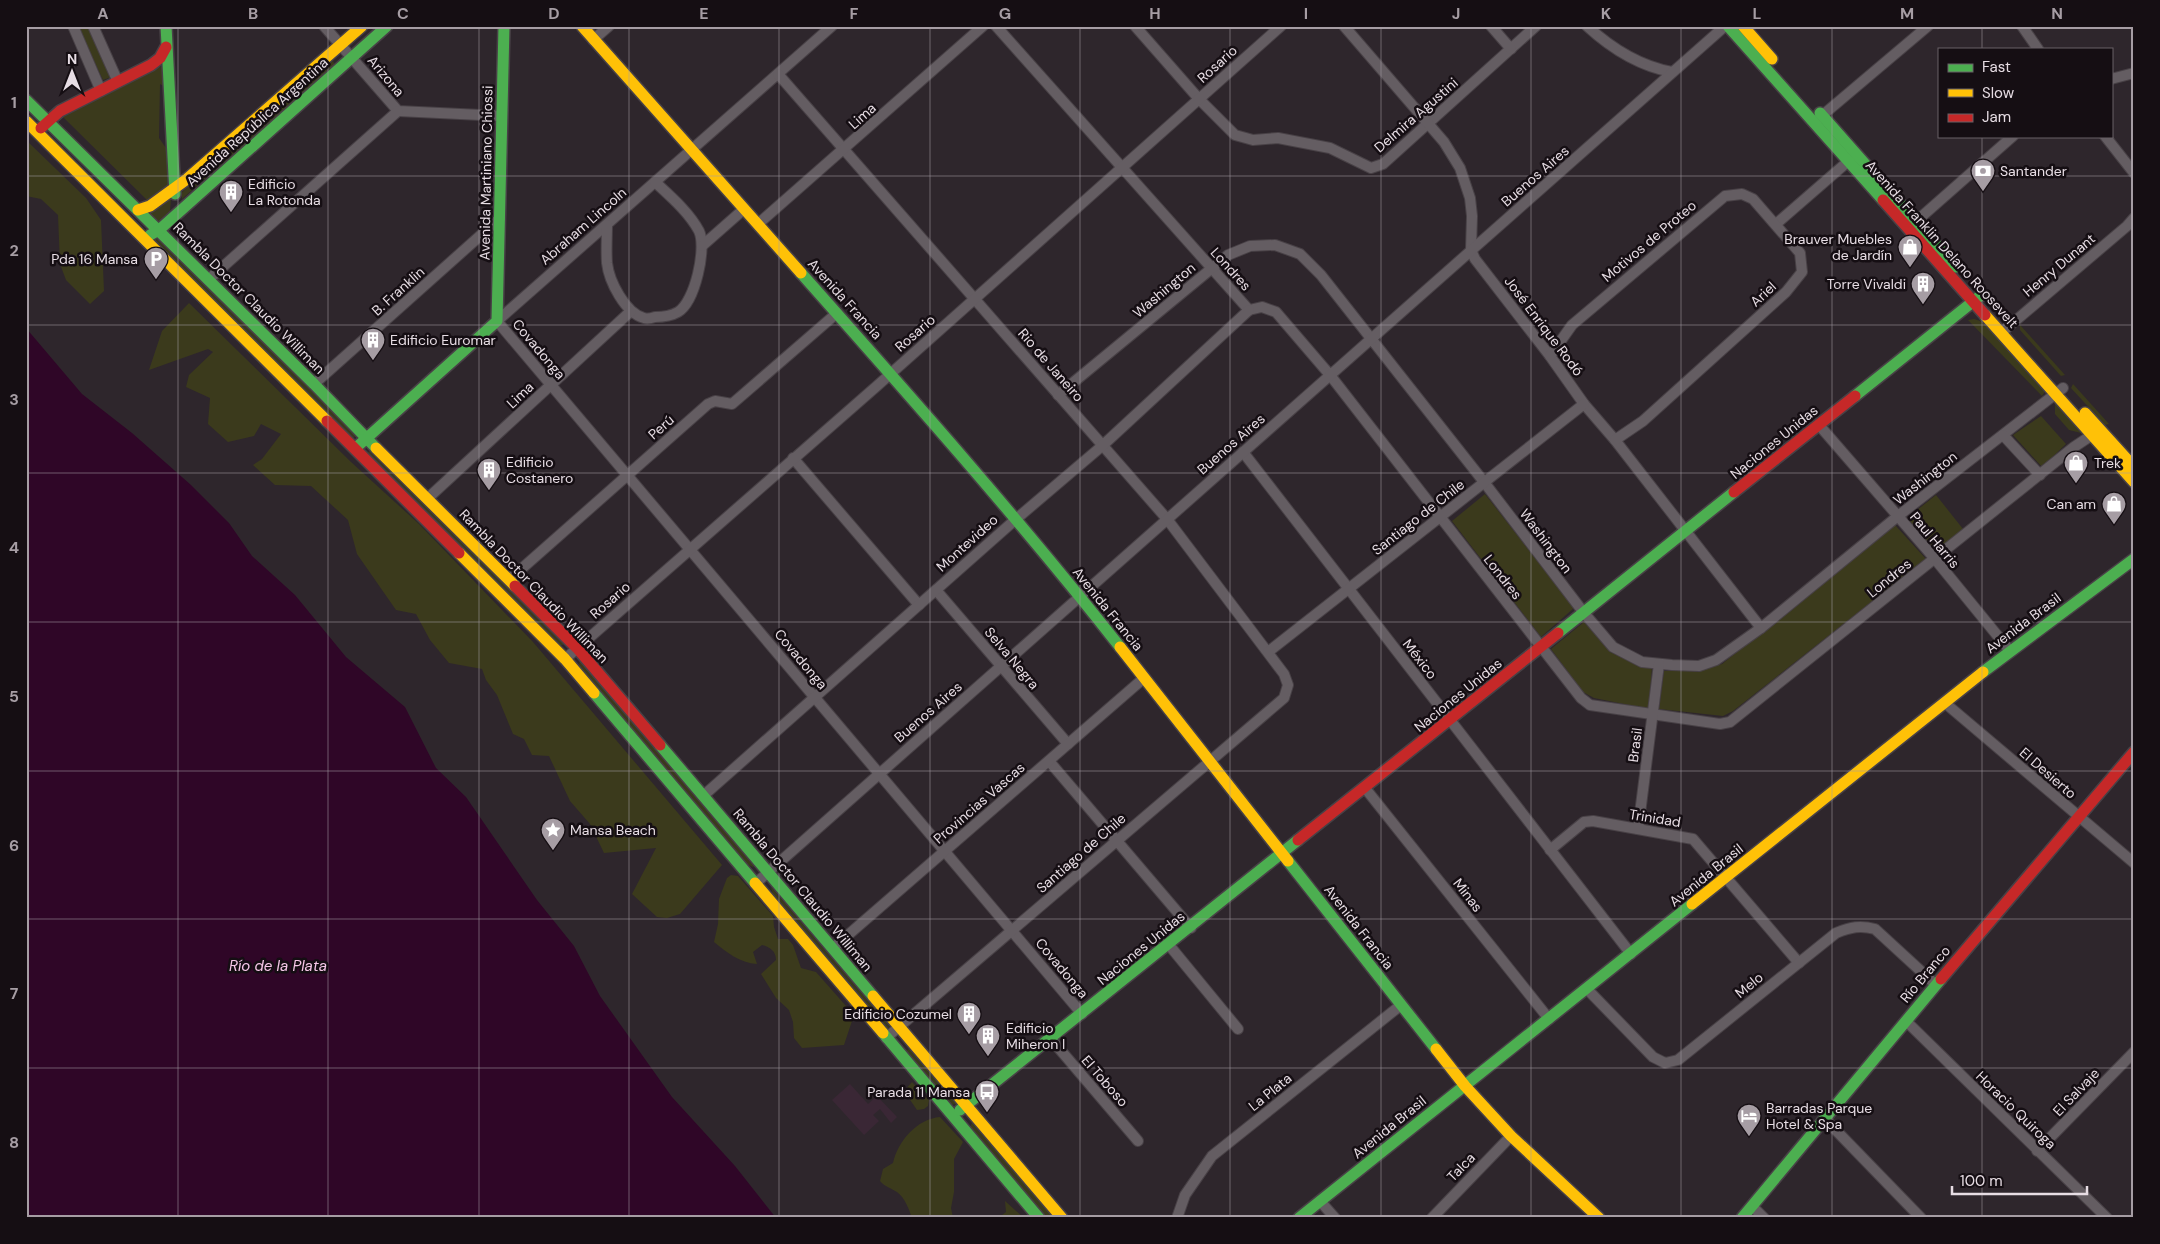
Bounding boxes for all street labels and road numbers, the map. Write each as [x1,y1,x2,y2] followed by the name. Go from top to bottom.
[1193,41,1241,87] street label: Rosario
[364,52,408,100] street label: Arizona
[182,54,332,190] street label: Avenida República Argentina
[1370,74,1462,156] street label: Delmira Agustini
[475,85,497,261] street label: Avenida Martiniano Chiossi
[845,99,879,133] street label: Lima
[1497,142,1573,210] street label: Buenos Aires
[1862,156,2022,332] street label: Avenida Franklin Delano Roosevelt
[536,183,630,269] street label: Abraham Lincoln
[1598,196,1700,286] street label: Motivos de Proteo
[169,218,329,378] street label: Rambla Doctor Claudio Williman
[2019,229,2099,301] street label: Henry Dunant
[1207,244,1255,294] street label: Londres
[804,255,886,343] street label: Avenida Francia
[1129,259,1199,321] street label: Washington
[368,263,428,319] street label: B. Franklin
[1501,273,1587,379] street label: José Enrique Rodó
[1746,278,1780,310] street label: Ariel
[891,311,939,355] street label: Rosario
[509,315,569,383] street label: Covadonga
[1014,325,1088,405] street label: Rio de Janeiro
[503,378,537,412] street label: Lima
[1726,401,1822,483] street label: Naciones Unidas
[1193,410,1269,478] street label: Buenos Aires
[644,411,678,443] street label: Perú
[1889,447,1961,509] street label: Washington
[1368,475,1468,559] street label: Santiago de Chile
[456,505,612,667] street label: Rambla Doctor Claudio Williman
[1516,505,1576,577] street label: Washington
[1906,508,1964,572] street label: Paul Harris
[932,511,1002,575] street label: Montevideo
[1480,551,1526,603] street label: Londres
[1863,555,1915,601] street label: Londres
[1069,564,1147,654] street label: Avenida Francia
[586,578,634,622] street label: Rosario
[1982,589,2064,657] street label: Avenida Brasil
[981,623,1043,693] street label: Selva Negra
[771,625,831,693] street label: Covadonga
[1399,635,1441,683] street label: México
[1410,654,1506,736] street label: Naciones Unidas
[890,678,966,746] street label: Buenos Aires
[1624,727,1646,763] street label: Brasil
[2016,743,2080,803] street label: El Desierto
[930,758,1028,848] street label: Provincias Vascas
[729,805,877,975] street label: Rambla Doctor Claudio Williman
[1628,805,1682,831] street label: Trinidad
[1033,809,1129,897] street label: Santiago de Chile
[1665,840,1747,910] street label: Avenida Brasil
[1449,875,1487,915] street label: Minas
[1320,881,1398,973] street label: Avenida Francia
[1093,907,1189,989] street label: Naciones Unidas
[1032,934,1092,1002] street label: Covadonga
[1896,942,1954,1006] street label: Río Branco
[1731,968,1767,1002] street label: Melo
[1078,1052,1132,1110] street label: El Toboso
[2049,1064,2103,1120] street label: El Salvaje
[1972,1067,2060,1153] street label: Horacio Quiroga
[1245,1069,1295,1115] street label: La Plata
[1348,1092,1430,1162] street label: Avenida Brasil
[1443,1149,1479,1185] street label: Talca

